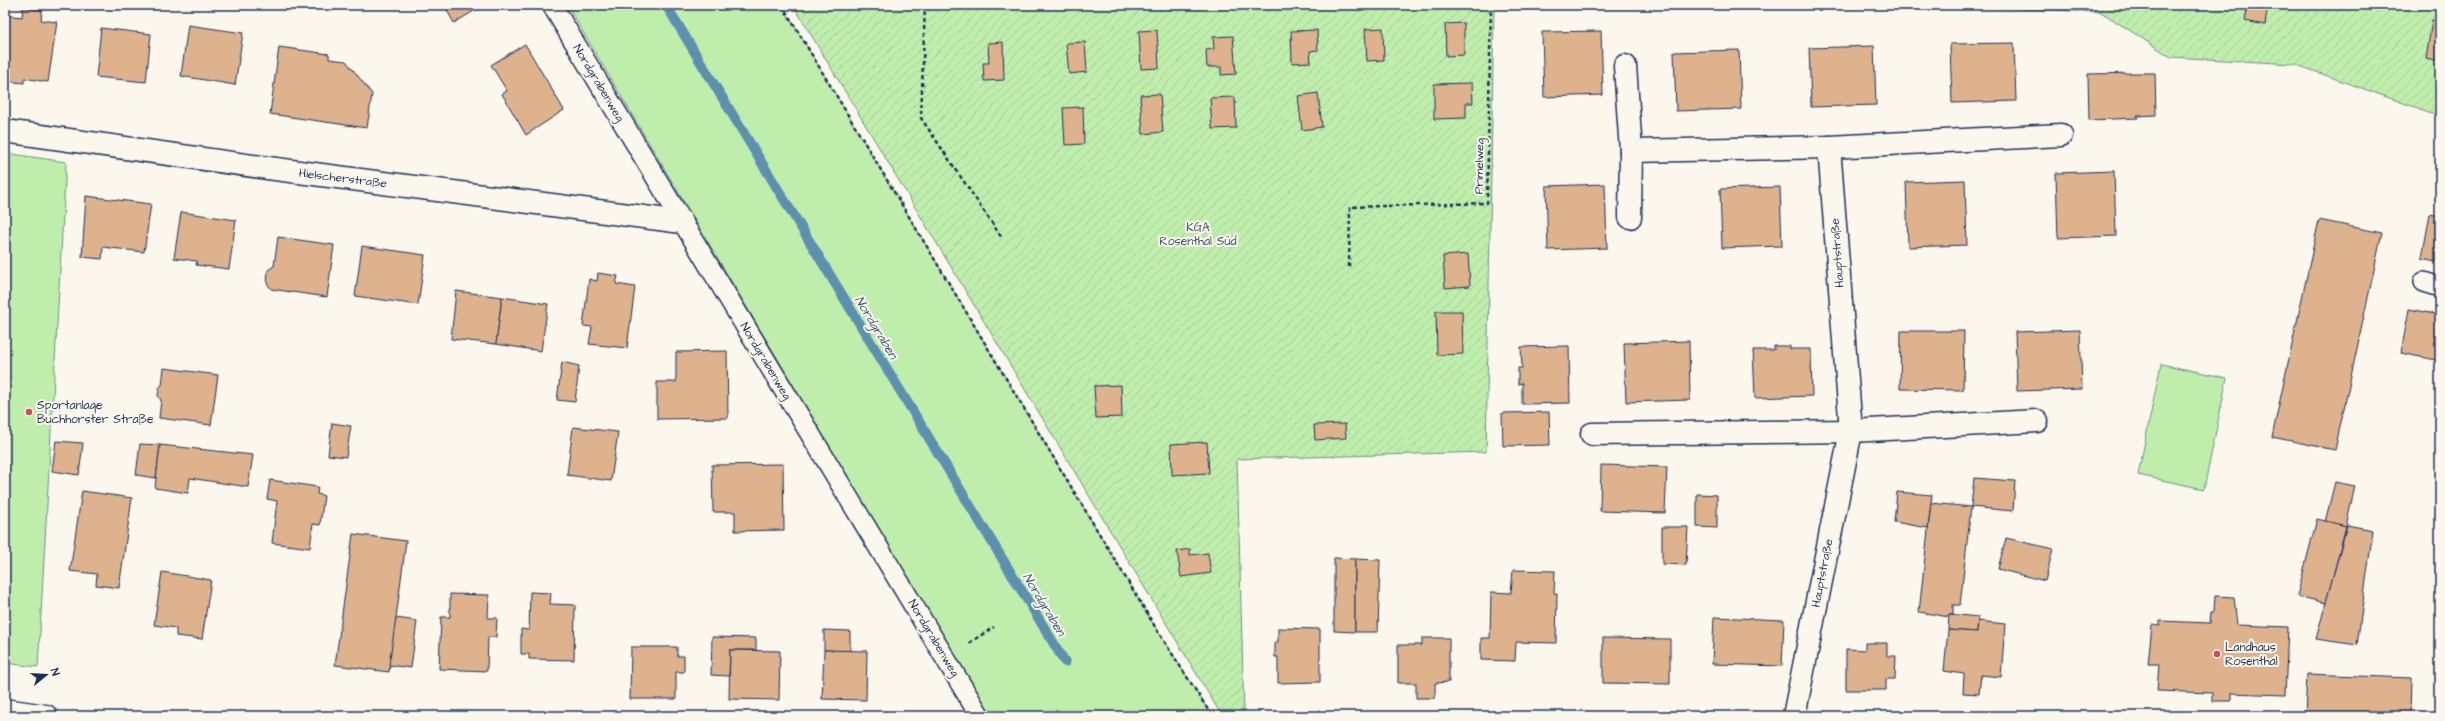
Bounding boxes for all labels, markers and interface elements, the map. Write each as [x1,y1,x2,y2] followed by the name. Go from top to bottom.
[568,41,628,126] street label: Nordgrabenweg
[1471,138,1489,194] street label: Primelweg
[298,165,389,192] street label: Hielscherstraße
[1827,217,1848,288] street label: Hauptstraße
[1159,219,1237,250] park label: KGA Rosenthal Süd
[849,293,903,364] water label: Nordgraben
[735,319,795,404] street label: Nordgrabenweg
[37,397,154,428] place label: Sportanlage Buchhorster Straße
[24,407,34,417] marker: Sportanlage Buchhorster Straße
[1808,537,1838,609] street label: Hauptstraße
[1017,570,1071,641] water label: Nordgraben
[903,596,963,681] street label: Nordgrabenweg
[2225,639,2278,670] place label: Landhaus Rosenthal
[2212,649,2222,659] marker: Landhaus Rosenthal
[26,655,66,695] north arrow
[47,666,63,678] text: N

